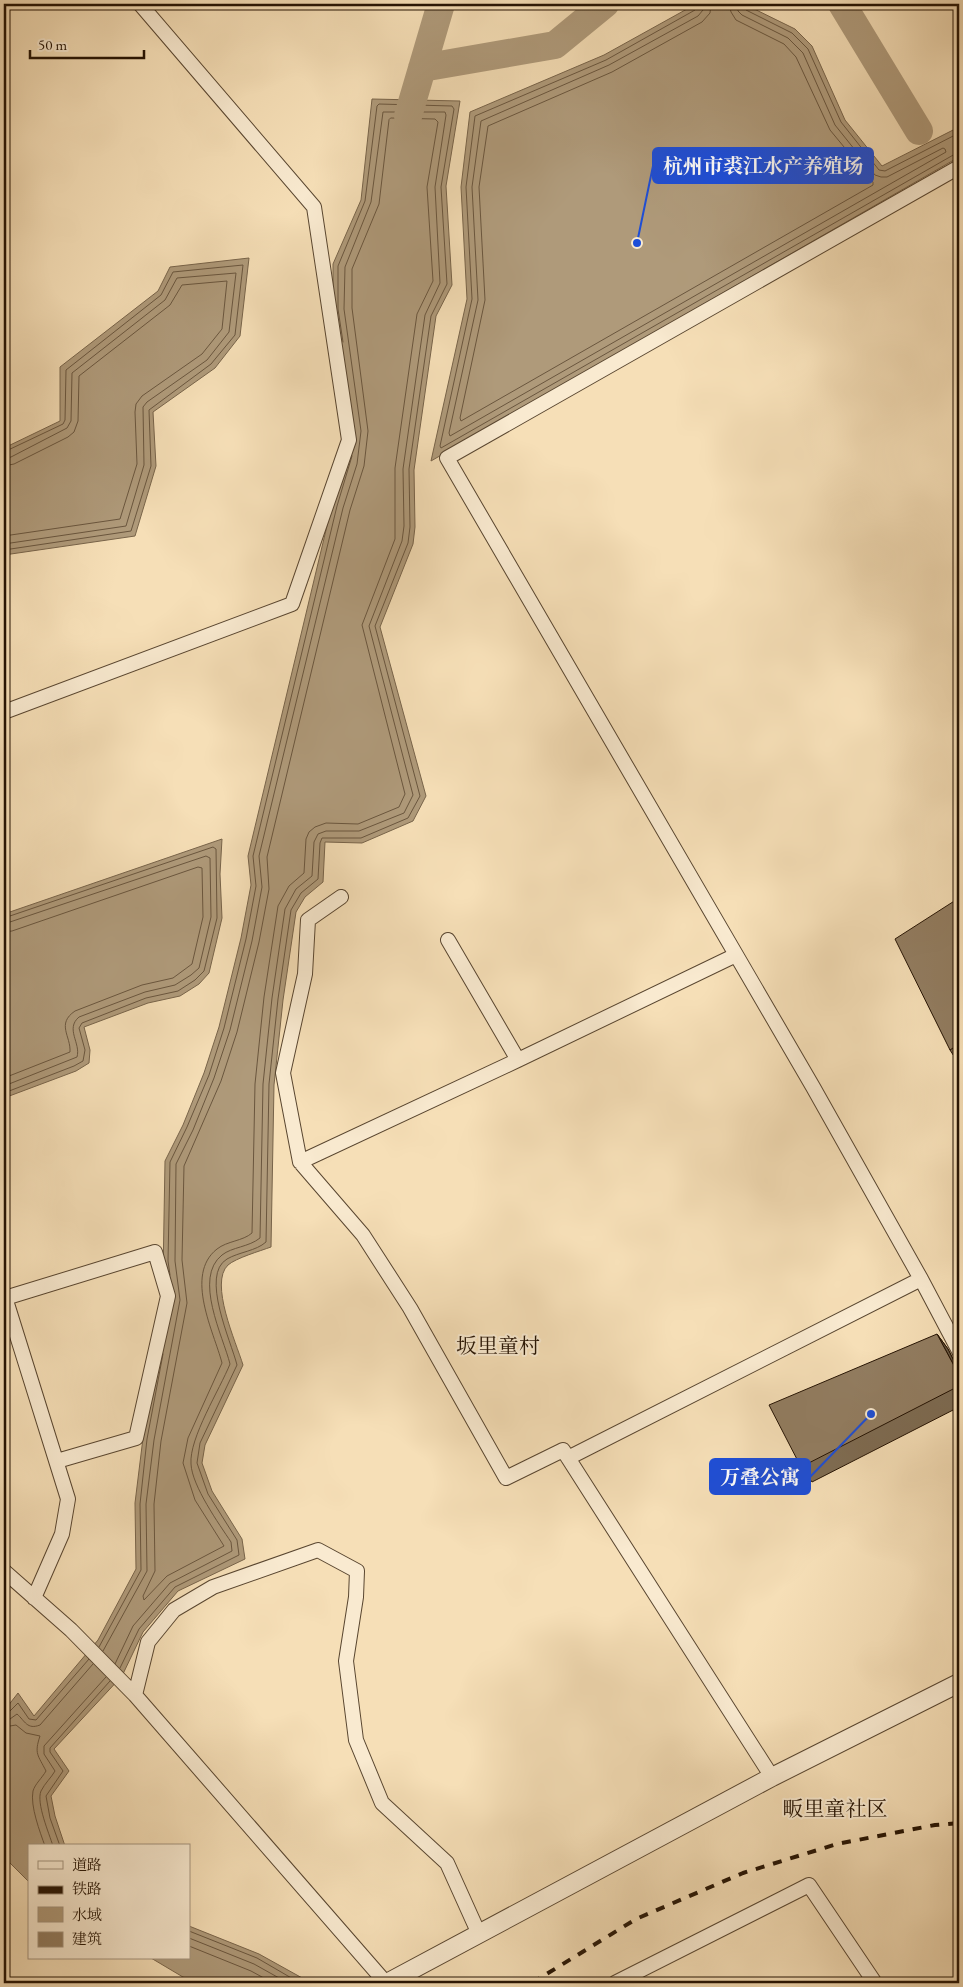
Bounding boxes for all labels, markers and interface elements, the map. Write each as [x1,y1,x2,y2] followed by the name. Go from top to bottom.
[30,28,144,60] scale bar
[38,35,67,54] text: 50 m
[653,148,873,183] callout: 杭州市裘江水产养殖场
[663,153,863,179] text: 杭州市裘江水产养殖场
[456,1332,540,1359] district label: 坂里童村
[710,1459,810,1494] callout: 万叠公寓
[720,1464,800,1490] text: 万叠公寓
[783,1795,888,1822] district label: 畈里童社区
[28,1844,190,1960] legend
[72,1855,102,1874] text: 道路
[72,1879,102,1898] text: 铁路
[72,1905,102,1924] text: 水域
[72,1929,102,1948] text: 建筑

